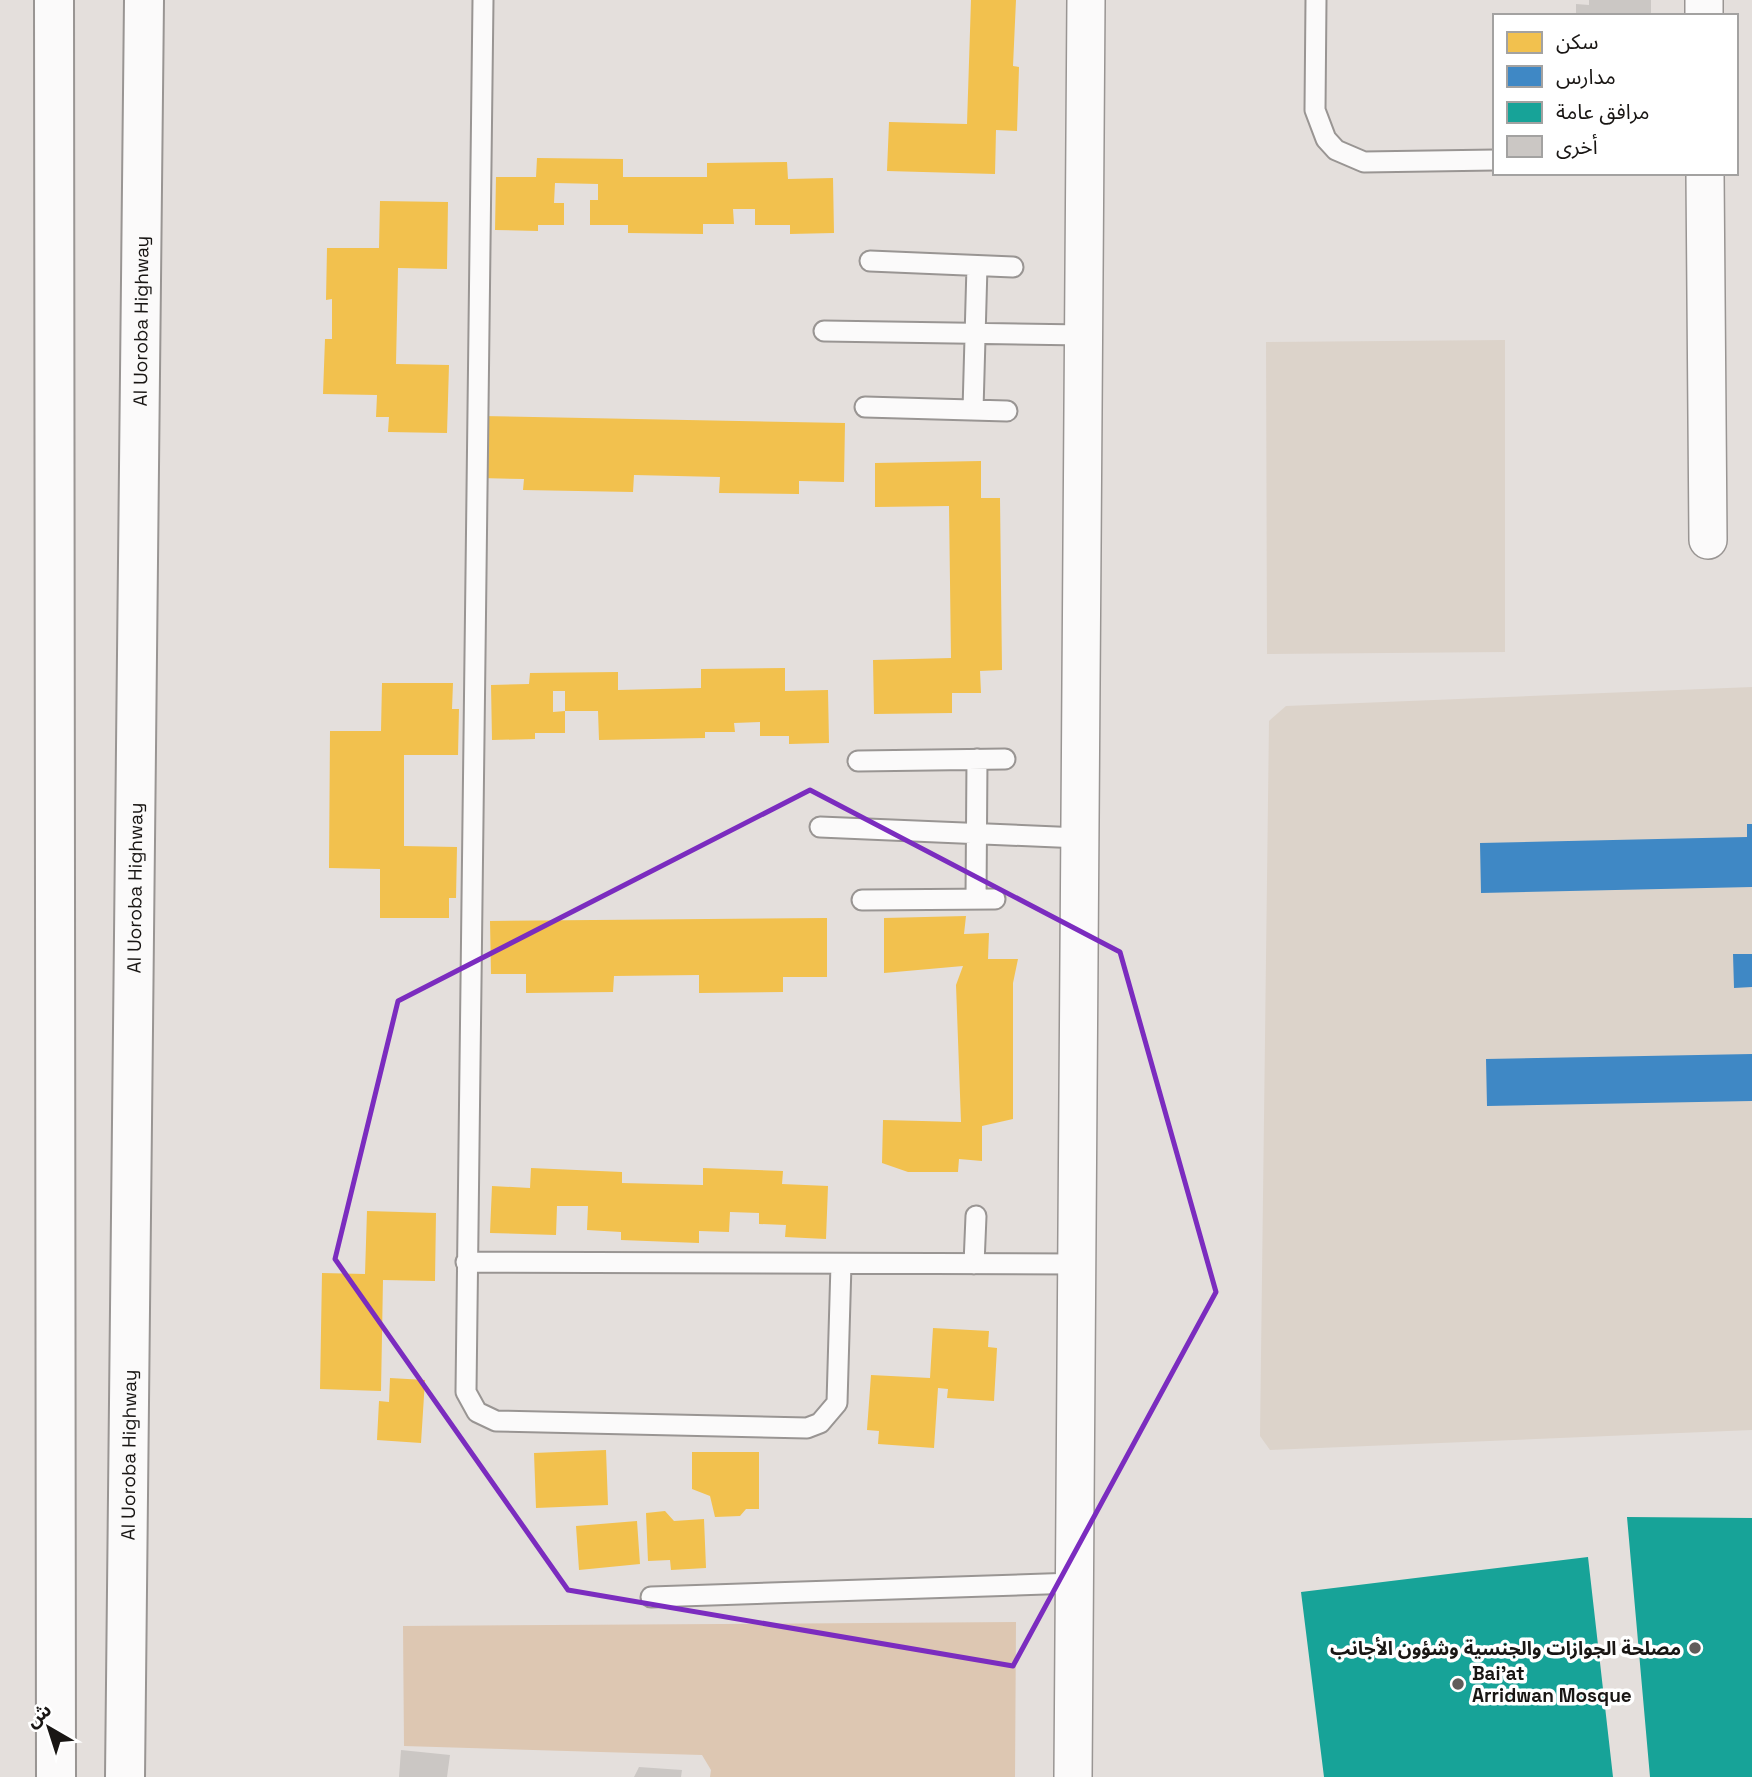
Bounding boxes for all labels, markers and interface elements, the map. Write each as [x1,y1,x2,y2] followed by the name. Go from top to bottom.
[1493,14,1738,175] legend
[1556,28,1598,55] text: سكن
[1556,63,1616,90] text: مدارس
[1556,98,1649,125] text: مرافق عامة
[1556,133,1598,160] text: أخرى
[127,236,154,407] street label: Al Uoroba Highway
[121,802,148,974] street label: Al Uoroba Highway
[115,1369,142,1541] street label: Al Uoroba Highway
[1330,1636,1681,1661] place label: مصلحة الجوازات والجنسية وشؤون الأجانب
[1687,1640,1703,1656] marker: مصلحة الجوازات والجنسية وشؤون الأجانب
[1472,1661,1632,1708] place label: Bai'at Arridwan Mosque
[1450,1676,1466,1692] marker: Bai'at Arridwan Mosque
[14,1693,84,1763] north arrow
[21,1697,57,1733] text: ش

